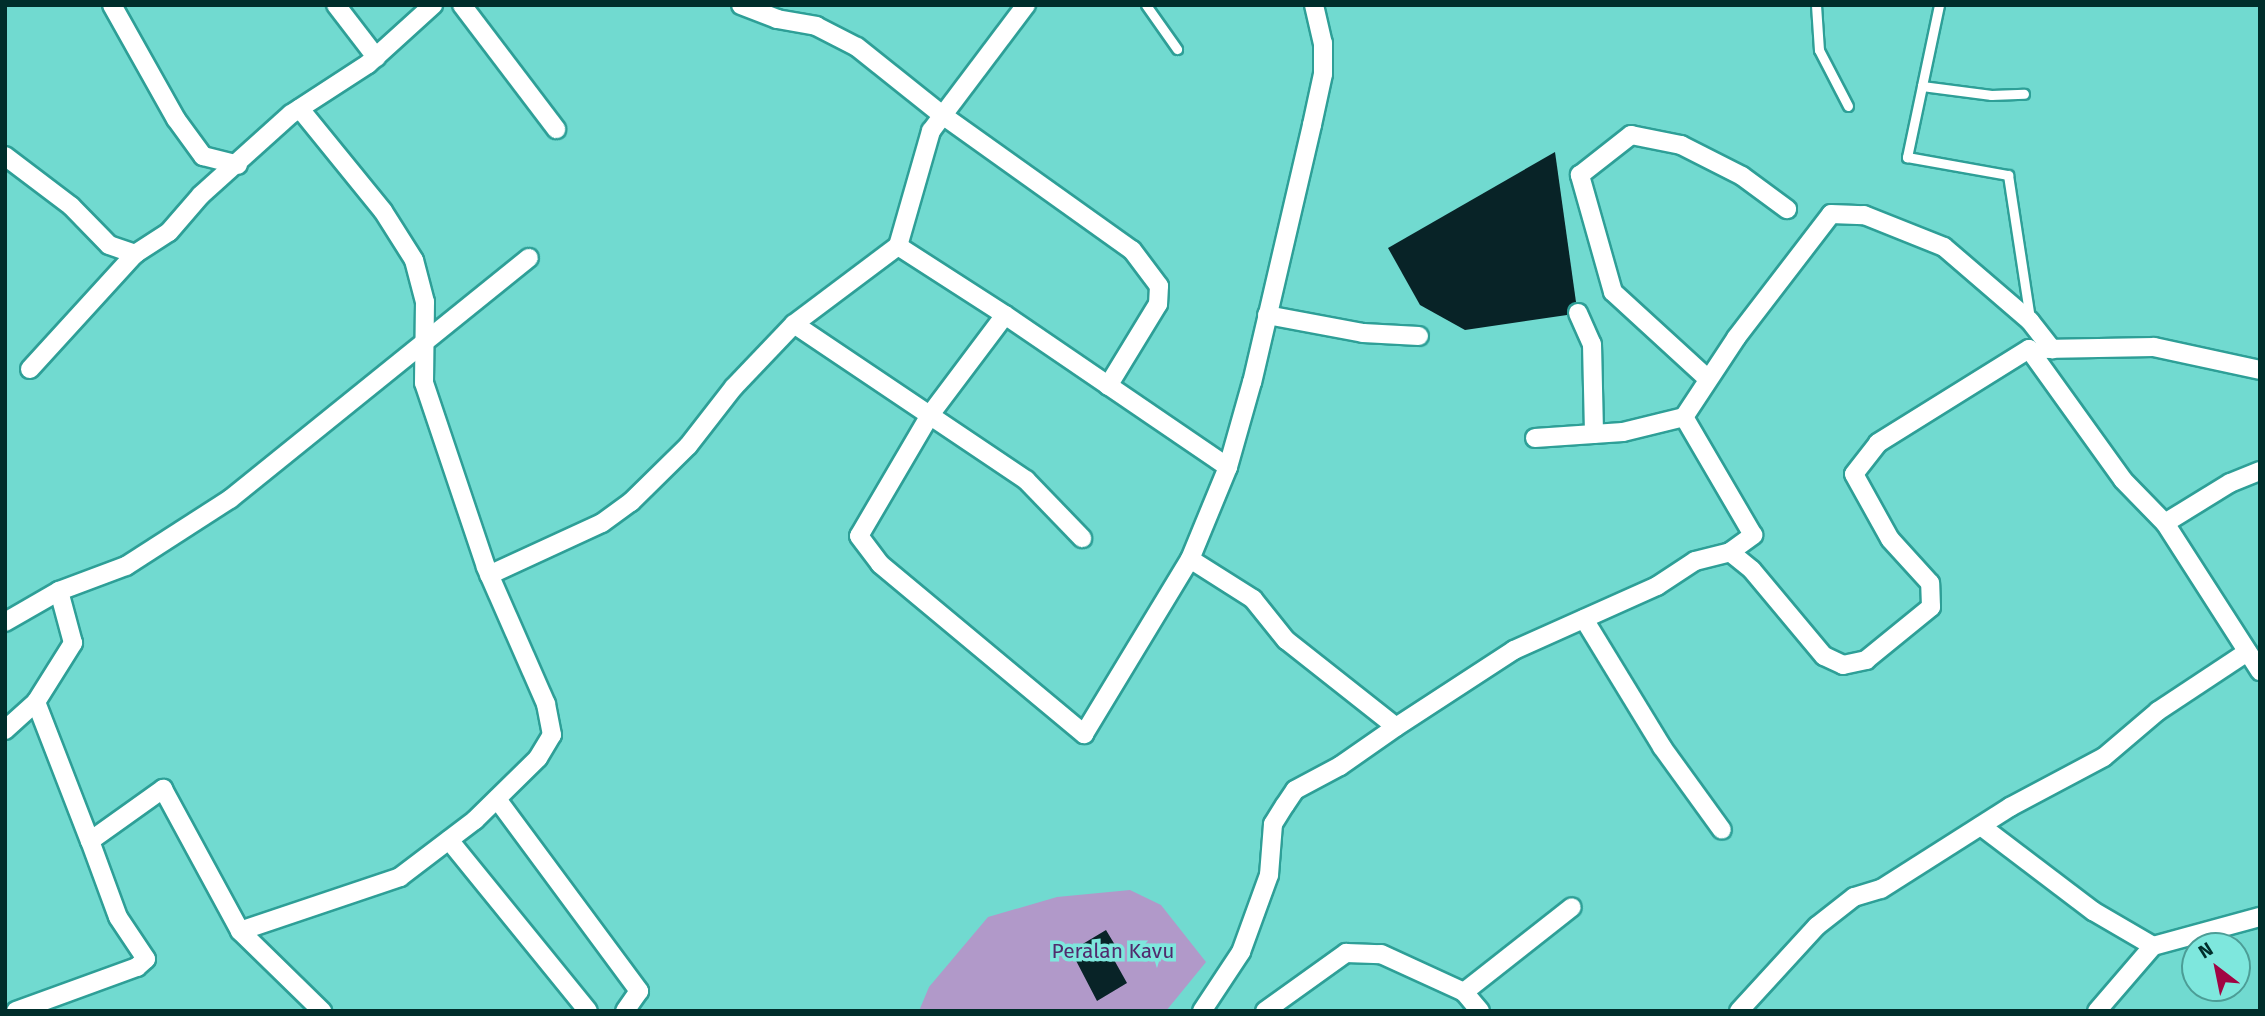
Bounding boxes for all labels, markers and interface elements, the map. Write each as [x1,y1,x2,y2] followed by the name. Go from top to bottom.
[2181,932,2251,1002] north arrow
[2194,937,2217,964] text: N
[1052,938,1174,964] park label: Peralan Kavu

